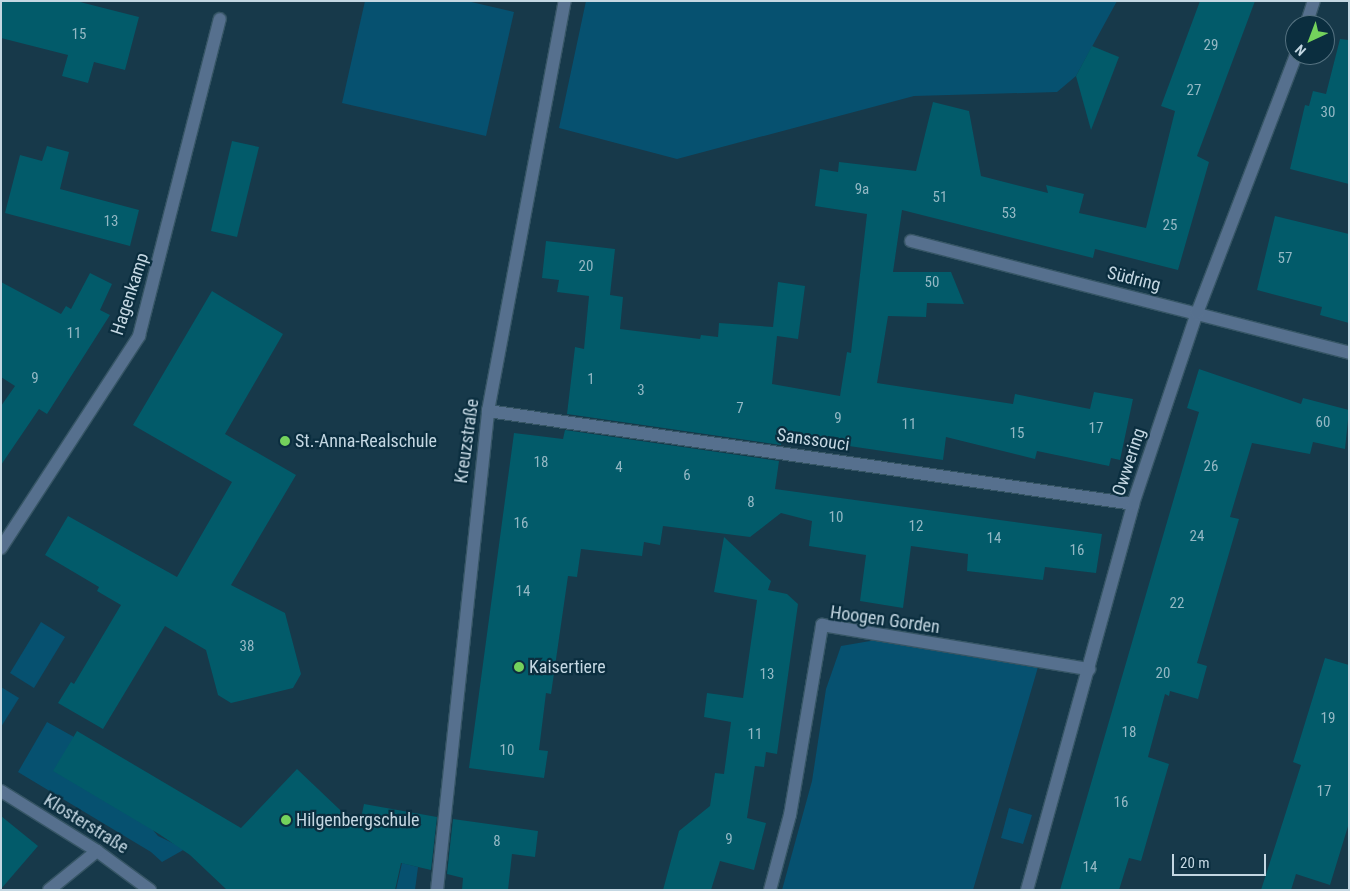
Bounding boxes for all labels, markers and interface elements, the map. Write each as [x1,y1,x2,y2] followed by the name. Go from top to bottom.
[1285,15,1335,65] north arrow
[72,26,86,44] house number: 15
[1204,37,1218,55] house number: 29
[1292,41,1309,59] text: N
[1187,82,1201,100] house number: 27
[1321,104,1335,122] house number: 30
[855,181,869,199] house number: 9a
[933,189,947,207] house number: 51
[1002,205,1016,223] house number: 53
[104,213,118,231] house number: 13
[1163,217,1177,235] house number: 25
[107,250,153,338] street label: Hagenkamp
[1278,250,1292,268] house number: 57
[579,258,593,276] house number: 20
[1105,262,1163,296] street label: Südring
[925,274,939,292] house number: 50
[67,325,81,343] house number: 11
[31,370,39,388] house number: 9
[587,371,595,389] house number: 1
[637,382,645,400] house number: 3
[450,397,484,485] street label: Kreuzstraße
[736,400,744,418] house number: 7
[834,410,842,428] house number: 9
[1316,414,1330,432] house number: 60
[902,416,916,434] house number: 11
[1089,420,1103,438] house number: 17
[775,424,851,456] street label: Sanssouci
[1010,425,1024,443] house number: 15
[1108,425,1150,499] street label: Owwering
[295,430,437,452] place label: St.-Anna-Realschule
[279,435,291,447] marker: St.-Anna-Realschule
[534,454,548,472] house number: 18
[1204,458,1218,476] house number: 26
[615,459,623,477] house number: 4
[683,467,691,485] house number: 6
[747,494,755,512] house number: 8
[829,509,843,527] house number: 10
[514,515,528,533] house number: 16
[909,518,923,536] house number: 12
[1190,528,1204,546] house number: 24
[987,530,1001,548] house number: 14
[1070,542,1084,560] house number: 16
[516,583,530,601] house number: 14
[1170,595,1184,613] house number: 22
[829,602,941,638] street label: Hoogen Gorden
[240,638,254,656] house number: 38
[529,656,606,678] place label: Kaisertiere
[513,661,525,673] marker: Kaisertiere
[1156,665,1170,683] house number: 20
[760,666,774,684] house number: 13
[1321,710,1335,728] house number: 19
[1122,724,1136,742] house number: 18
[748,726,762,744] house number: 11
[500,742,514,760] house number: 10
[1317,783,1331,801] house number: 17
[40,790,132,858] street label: Klosterstraße
[1114,794,1128,812] house number: 16
[296,809,419,831] place label: Hilgenbergschule
[280,814,292,826] marker: Hilgenbergschule
[725,831,733,849] house number: 9
[493,833,501,851] house number: 8
[1175,844,1269,876] scale bar
[1180,854,1210,872] text: 20 m
[1083,859,1097,877] house number: 14

